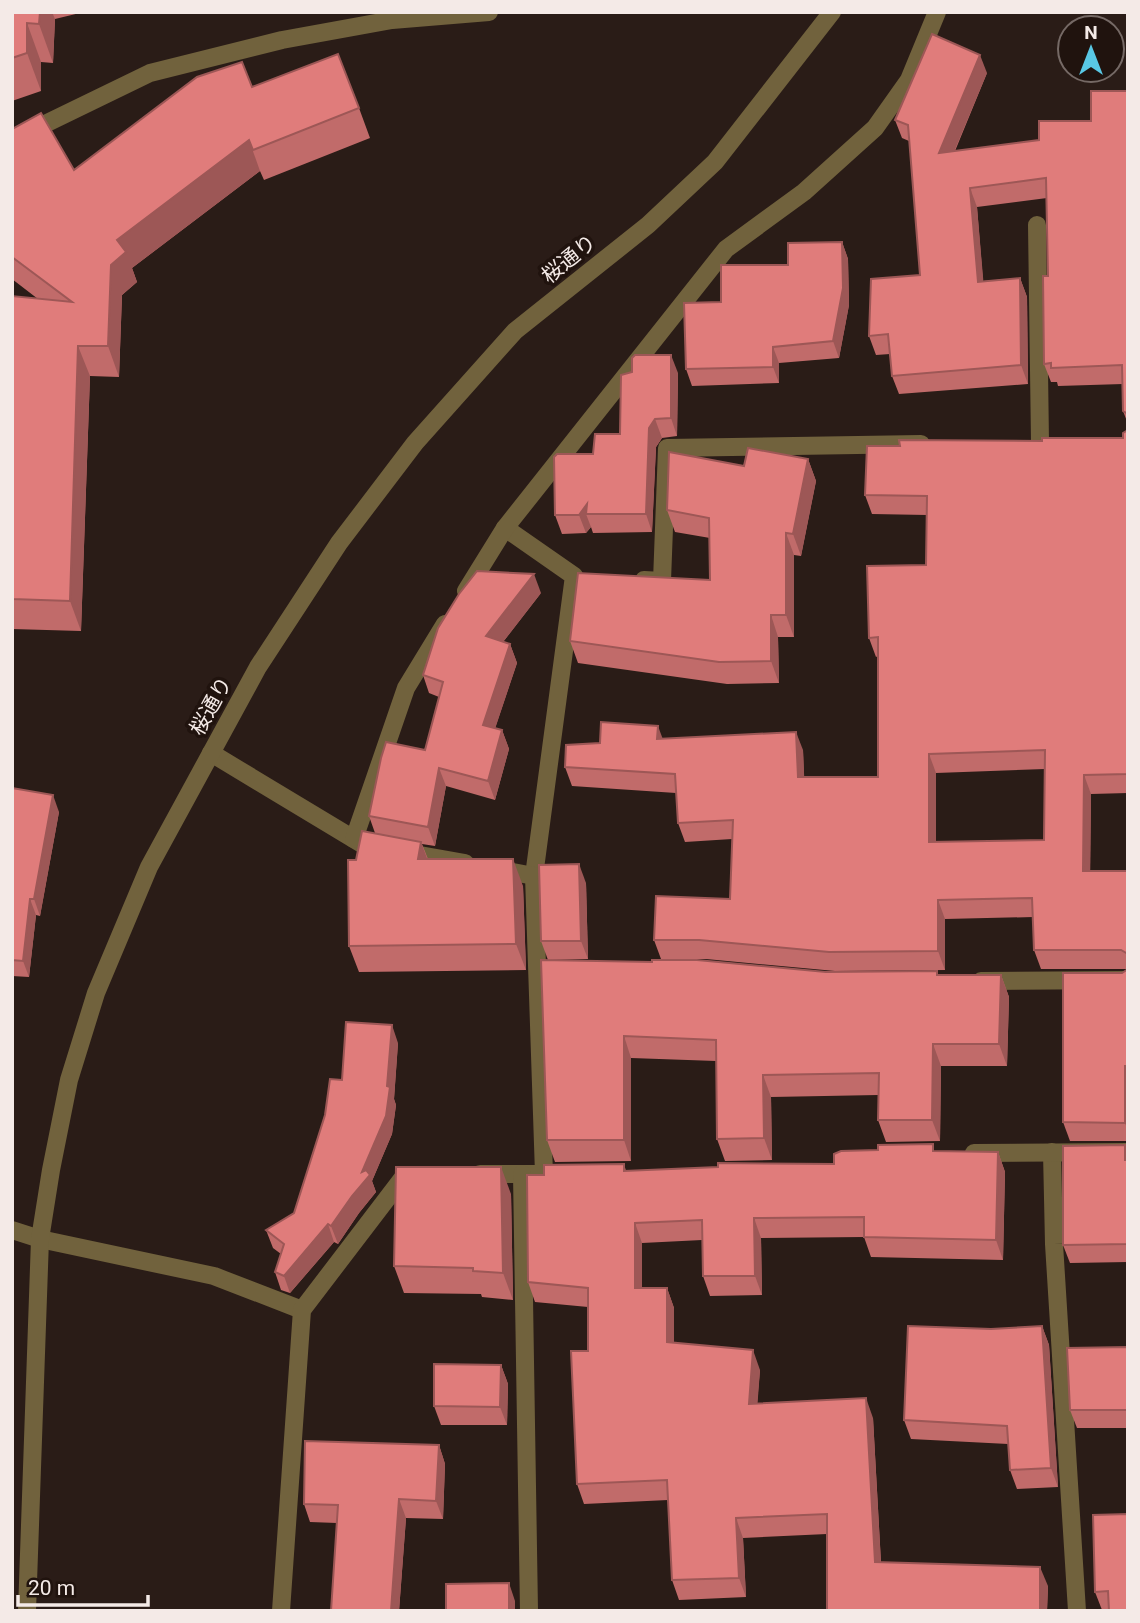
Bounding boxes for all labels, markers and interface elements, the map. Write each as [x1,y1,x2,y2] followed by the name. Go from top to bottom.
[1056,14,1126,84] north arrow
[1084,21,1098,44] text: N
[537,230,601,288] street label: 桜通り
[185,673,237,739] street label: 桜通り
[18,1564,147,1608] scale bar
[28,1576,75,1600] text: 20 m

